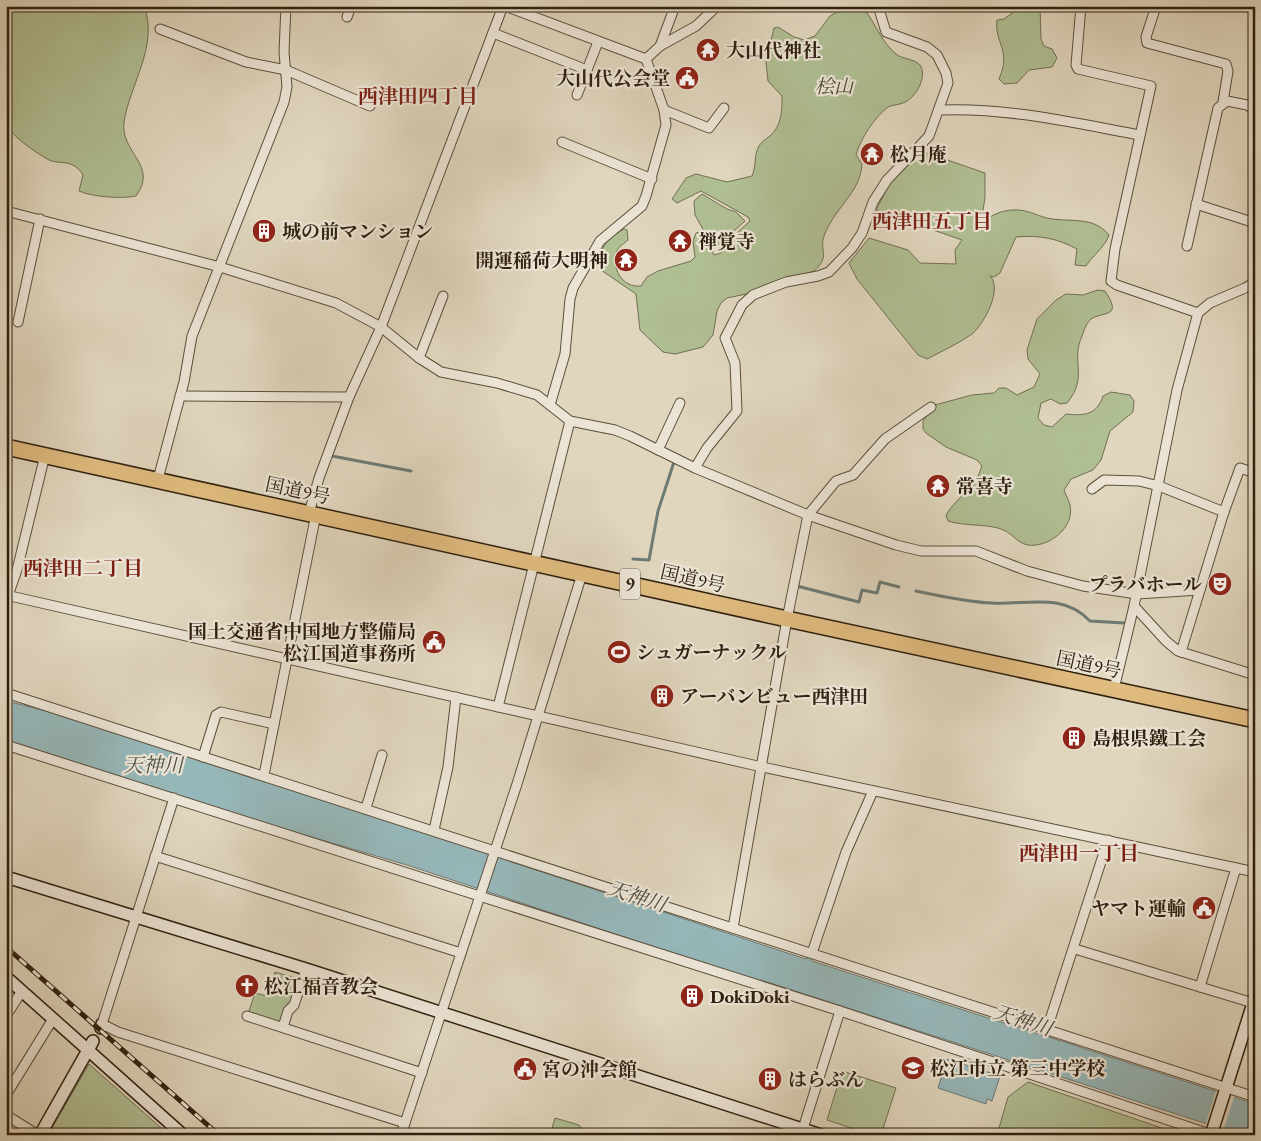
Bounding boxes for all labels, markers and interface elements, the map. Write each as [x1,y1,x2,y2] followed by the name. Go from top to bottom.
[695,37,721,63] temple icon: 大山代神社
[726,38,821,63] place label: 大山代神社
[674,65,700,91] public building icon: 大山代公会堂
[556,66,670,91] place label: 大山代公会堂
[815,74,855,99] park label: 桧山
[358,83,478,109] district label: 西津田四丁目
[859,141,885,167] temple icon: 松月庵
[890,142,947,167] place label: 松月庵
[872,208,992,234] district label: 西津田五丁目
[251,218,277,244] building icon: 城の前マンション
[282,219,433,244] place label: 城の前マンション
[667,228,693,254] temple icon: 禅覚寺
[698,229,755,254] place label: 禅覚寺
[613,247,639,273] temple icon: 開運稲荷大明神
[475,248,608,273] place label: 開運稲荷大明神
[263,471,333,510] street label: 国道9号
[925,473,951,499] temple icon: 常喜寺
[956,474,1013,499] place label: 常喜寺
[23,555,143,581] district label: 西津田二丁目
[658,559,728,598] street label: 国道9号
[620,568,640,600] road number: 9
[1207,571,1233,597] theatre icon: プラバホール
[1088,572,1202,597] place label: プラバホール
[188,619,416,666] place label: 国土交通省中国地方整備局 松江国道事務所
[421,629,447,655] public building icon: 国土交通省中国地方整備局 松江国道事務所
[606,639,632,665] sports icon: シュガーナックル
[636,640,787,665] place label: シュガーナックル
[1054,645,1124,684] street label: 国道9号
[649,683,675,709] building icon: アーバンビュー西津田
[680,684,868,709] place label: アーバンビュー西津田
[1061,725,1087,751] building icon: 島根県鐵工会
[1092,726,1206,751] place label: 島根県鐵工会
[123,752,185,778] water label: 天神川
[1019,840,1139,866] district label: 西津田一丁目
[604,874,671,918] water label: 天神川
[1191,895,1217,921] public building icon: ヤマト運輸
[1091,896,1186,921] place label: ヤマト運輸
[234,973,260,999] church icon: 松江福音教会
[264,974,378,999] place label: 松江福音教会
[679,983,705,1009] building icon: DokiDoki
[710,984,790,1009] place label: DokiDoki
[990,998,1057,1042] water label: 天神川
[900,1055,926,1081] school or university icon: 松江市立 第三中学校
[512,1056,538,1082] public building icon: 宮の沖会館
[930,1056,1106,1081] place label: 松江市立 第三中学校
[542,1057,637,1082] place label: 宮の沖会館
[757,1066,783,1092] building icon: はらぶん
[788,1067,864,1092] place label: はらぶん

